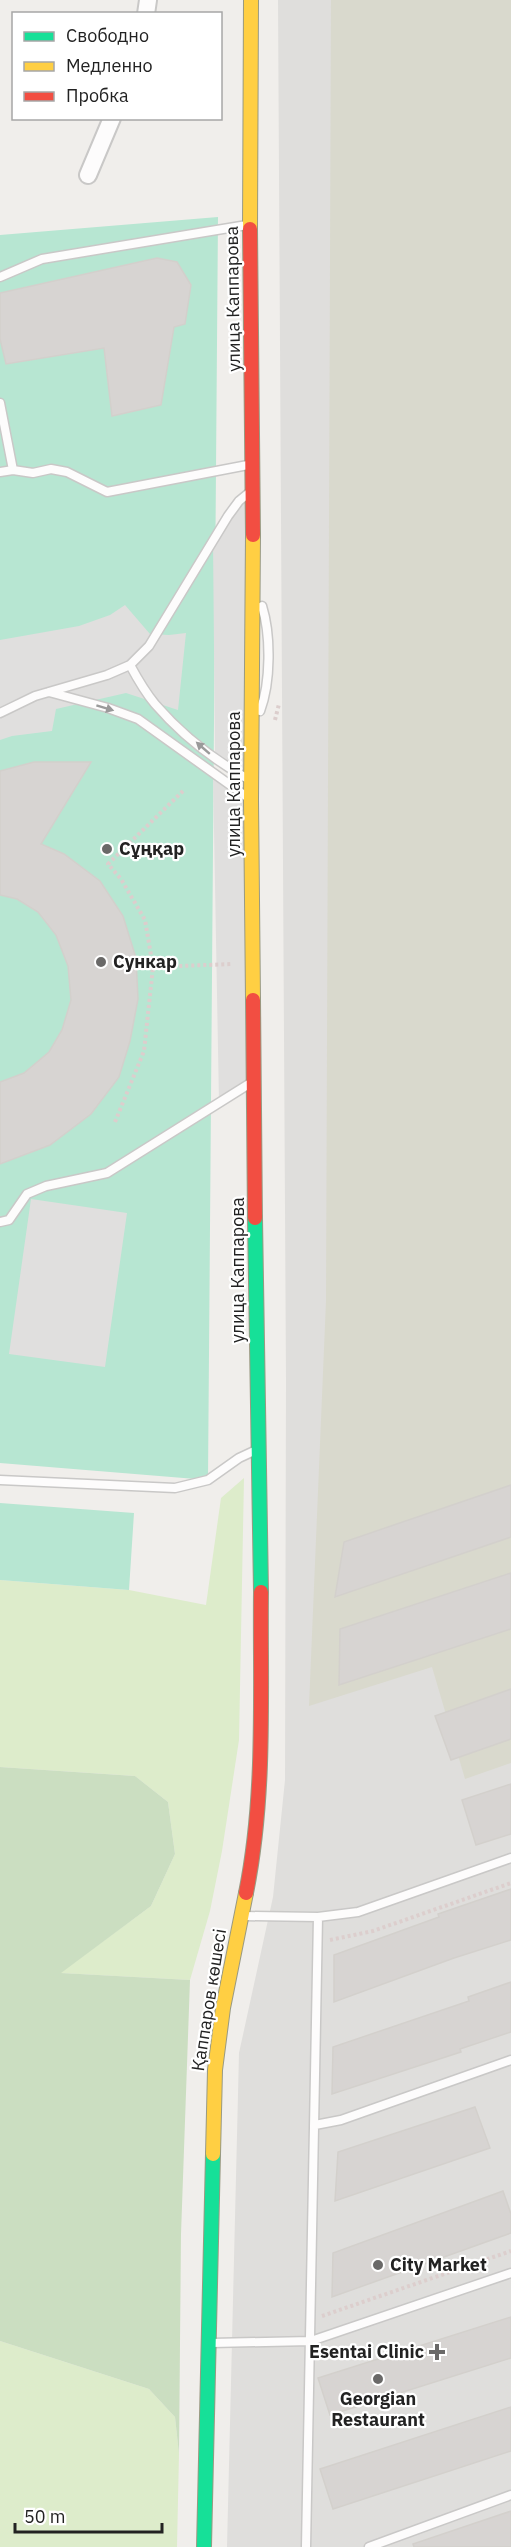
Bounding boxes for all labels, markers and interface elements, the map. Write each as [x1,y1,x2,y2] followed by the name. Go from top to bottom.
[12,12,222,120] legend
[66,24,149,47] text: Свободно
[66,54,153,77] text: Медленно
[66,84,129,107] text: Пробка
[220,225,245,372] street label: улица Каппарова
[96,704,114,713] one-way arrow
[222,711,245,857] street label: улица Каппарова
[196,742,211,755] one-way arrow
[119,837,184,860] place label: Сұңқар
[100,842,114,856] marker: Сұңқар
[113,950,177,973] place label: Сункар
[94,955,108,969] marker: Сункар
[226,1197,249,1343] street label: улица Каппарова
[186,1927,231,2073] street label: Қаппаров көшесі
[390,2253,487,2276] place label: City Market
[371,2258,385,2272] marker: City Market
[309,2340,424,2363] place label: Esentai Clinic
[428,2343,446,2361] marker: Esentai Clinic
[371,2372,385,2386] marker: Georgian Restaurant
[331,2387,425,2431] place label: Georgian Restaurant
[15,2496,162,2534] scale bar
[24,2505,66,2528] text: 50 m

